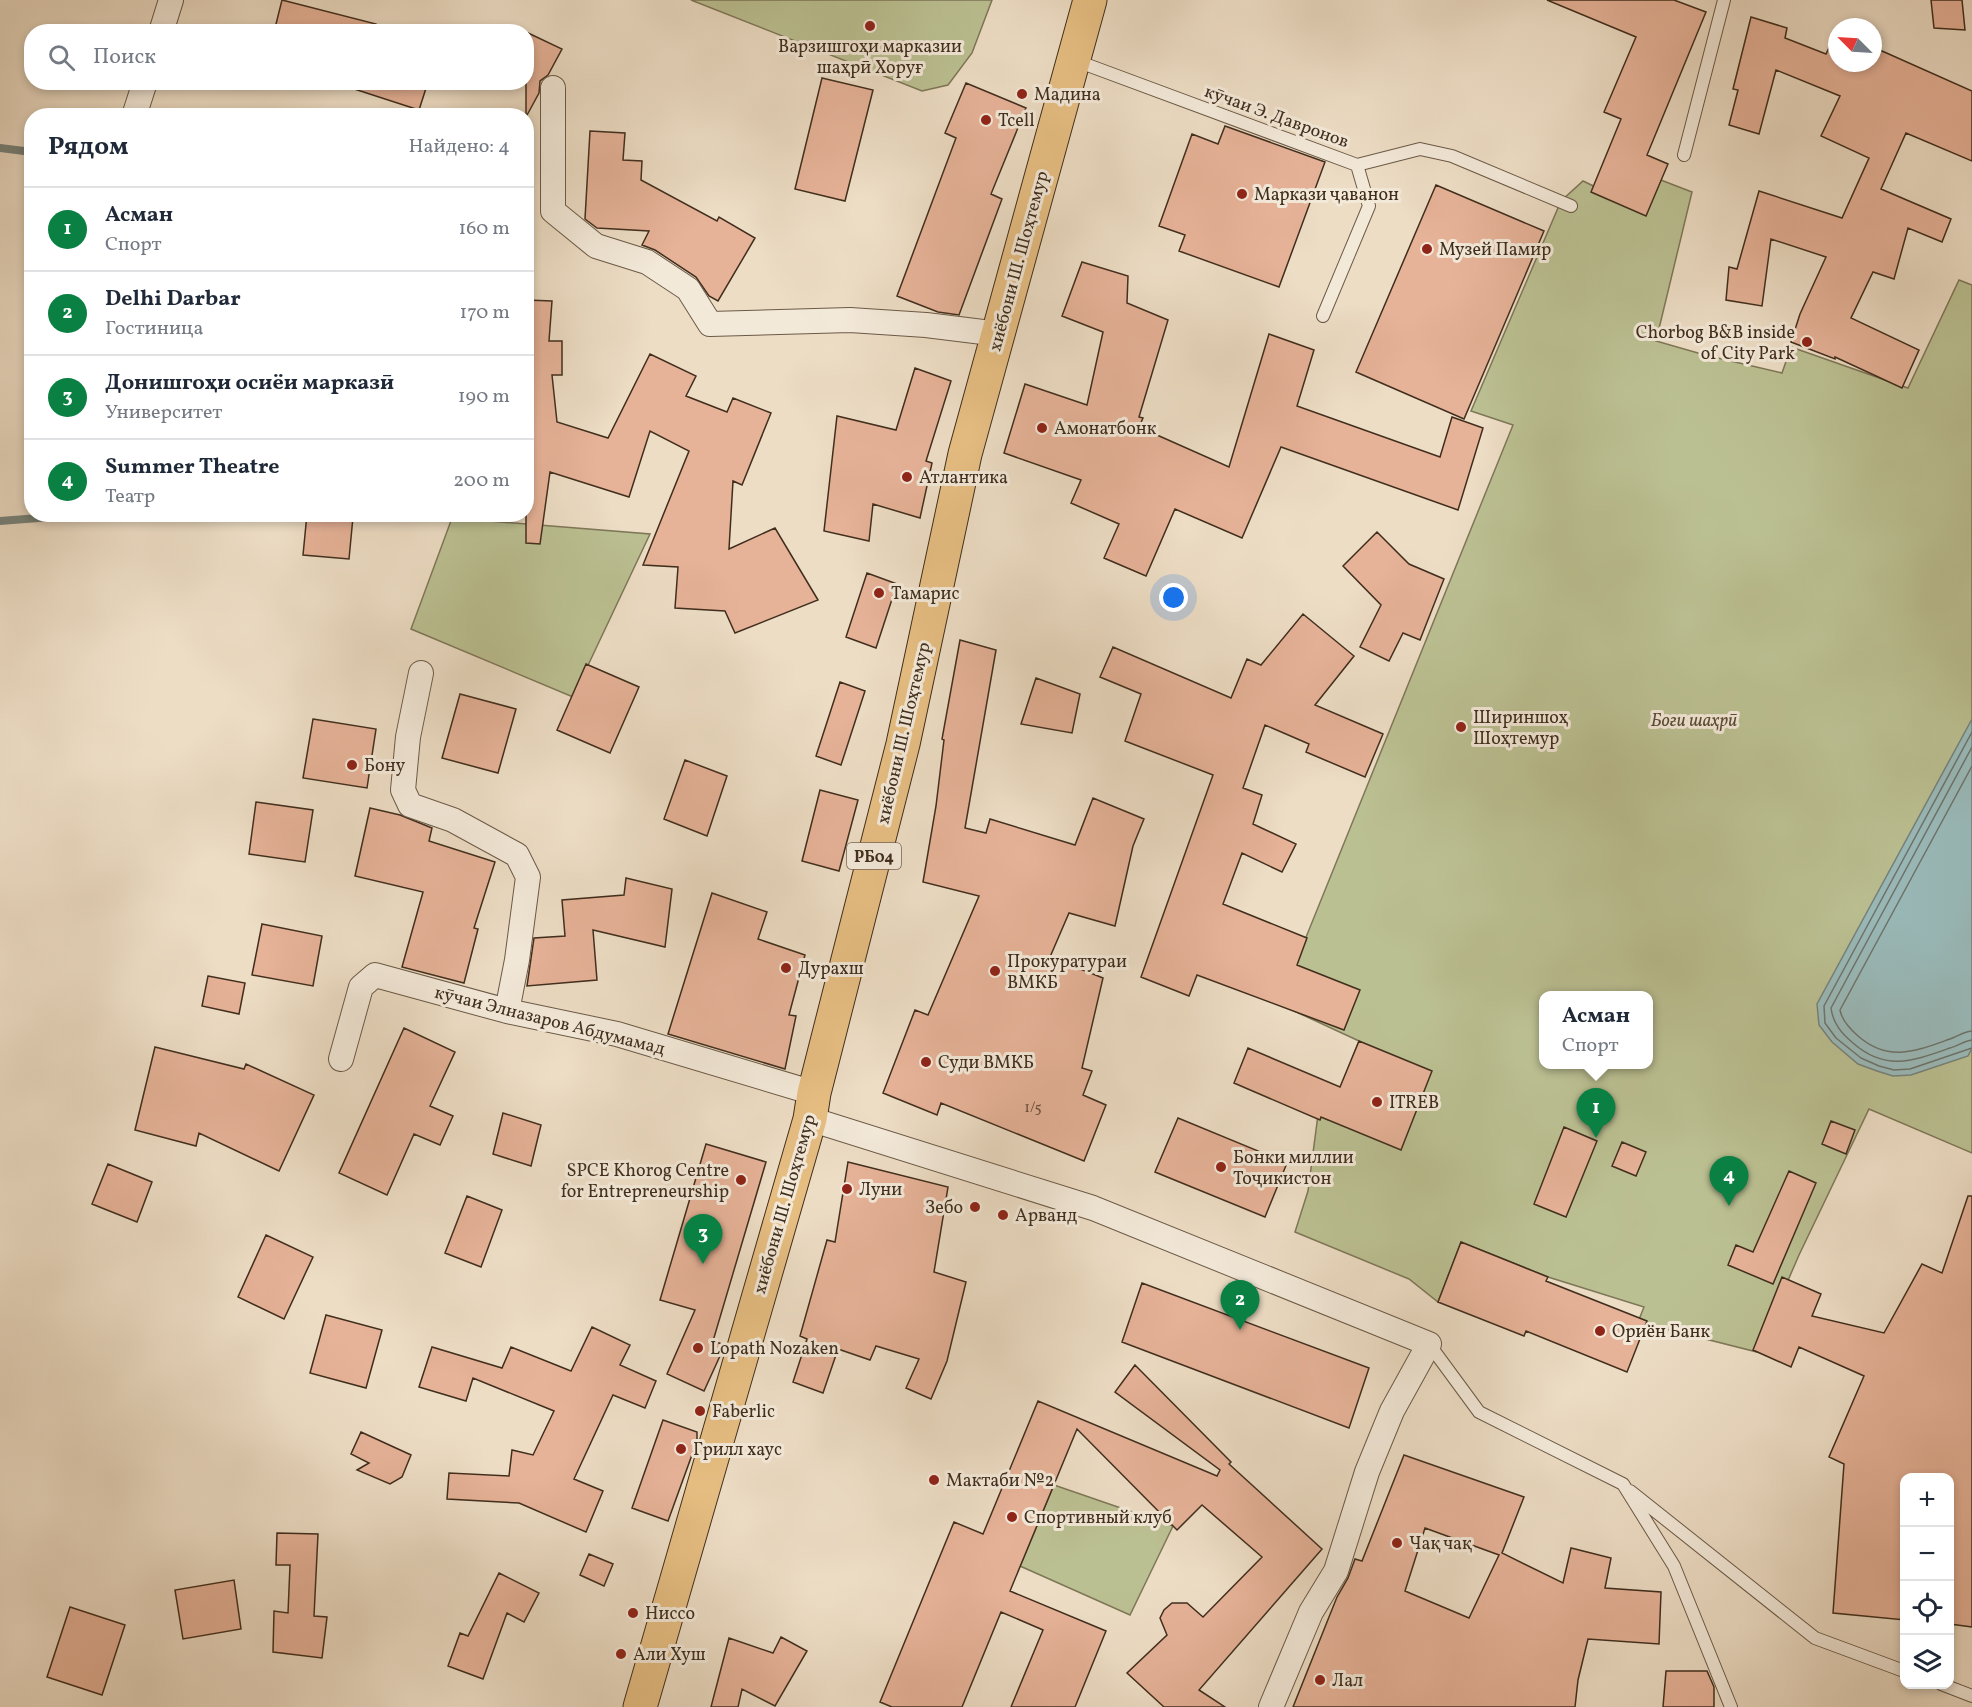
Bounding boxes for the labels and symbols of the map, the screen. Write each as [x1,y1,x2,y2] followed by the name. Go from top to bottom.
[1828,18,1882,72] north arrow
[863,19,877,33] marker: Варзишгоҳи марказии шаҳрӣ Хоруғ
[778,35,962,81] place label: Варзишгоҳи марказии шаҳрӣ Хоруғ
[1201,80,1352,155] street label: кӯчаи Э. Давронов
[1034,83,1101,108] place label: Мадина
[1015,87,1029,101] marker: Мадина
[998,109,1035,134] place label: Tcell
[979,113,993,127] marker: Tcell
[983,168,1056,354] street label: хиёбони Ш. Шоҳтемур
[1254,183,1399,208] place label: Маркази ҷаванон
[1235,187,1249,201] marker: Маркази ҷаванон
[1439,238,1551,263] place label: Музей Памир
[1420,242,1434,256] marker: Музей Памир
[1636,321,1795,367] place label: Chorbog B&B inside of City Park
[1800,335,1814,349] marker: Chorbog B&B inside of City Park
[1054,417,1157,442] place label: Амонатбонк
[1035,421,1049,435] marker: Амонатбонк
[919,466,1008,491] place label: Атлантика
[900,470,914,484] marker: Атлантика
[891,582,960,607] place label: Тамарис
[1159,583,1188,612] your location
[872,586,886,600] marker: Тамарис
[871,640,938,827] street label: хиёбони Ш. Шоҳтемур
[1473,706,1569,752] place label: Шириншоҳ Шоҳтемур
[1651,709,1737,734] park label: Боғи шаҳрӣ
[1454,720,1468,734] marker: Шириншоҳ Шоҳтемур
[364,754,405,779] place label: Бону
[345,758,359,772] marker: Бону
[847,843,901,869] road number: РБ04
[1007,950,1127,996] place label: Прокуратураи ВМКБ
[798,957,864,982] place label: Дурахш
[779,961,793,975] marker: Дурахш
[988,964,1002,978] marker: Прокуратураи ВМКБ
[432,981,667,1062] street label: кӯчаи Элназаров Абдумамад
[938,1051,1034,1076] place label: Суди ВМКБ
[919,1055,933,1069] marker: Суди ВМКБ
[1576,1088,1616,1138] pin: 1
[1389,1091,1439,1116] place label: ITREB
[1370,1095,1384,1109] marker: ITREB
[1024,1098,1042,1119] house number: 1/5
[748,1112,823,1297] street label: хиёбони Ш. Шоҳтемур
[1233,1146,1354,1192] place label: Бонки миллии Тоҷикистон
[1710,1156,1748,1206] pin: 4
[561,1159,729,1205] place label: SPCE Khorog Centre for Entrepreneurship
[1214,1160,1228,1174] marker: Бонки миллии Тоҷикистон
[734,1173,748,1187] marker: SPCE Khorog Centre for Entrepreneurship
[859,1178,902,1203] place label: Луни
[840,1182,854,1196] marker: Луни
[925,1196,963,1221] place label: Зебо
[968,1200,982,1214] marker: Зебо
[1015,1204,1077,1229] place label: Арванд
[996,1208,1010,1222] marker: Арванд
[684,1214,722,1264] pin: 3
[1220,1280,1260,1330] pin: 2
[1612,1320,1711,1345] place label: Ориён Банк
[1593,1324,1607,1338] marker: Ориён Банк
[710,1337,839,1362] place label: Lopath Nozaken
[691,1341,705,1355] marker: Lopath Nozaken
[712,1400,775,1425] place label: Faberlic
[693,1404,707,1418] marker: Faberlic
[693,1438,782,1463] place label: Грилл хаус
[674,1442,688,1456] marker: Грилл хаус
[946,1469,1054,1494] place label: Мактаби №2
[927,1473,941,1487] marker: Мактаби №2
[1024,1506,1172,1531] place label: Спортивный клуб
[1005,1510,1019,1524] marker: Спортивный клуб
[1409,1532,1472,1557] place label: Чақ чақ
[1390,1536,1404,1550] marker: Чақ чақ
[645,1602,695,1627] place label: Ниссо
[626,1606,640,1620] marker: Ниссо
[633,1643,706,1668] place label: Али Хуш
[614,1647,628,1661] marker: Али Хуш
[1332,1669,1363,1694] place label: Лал
[1313,1673,1327,1687] marker: Лал

